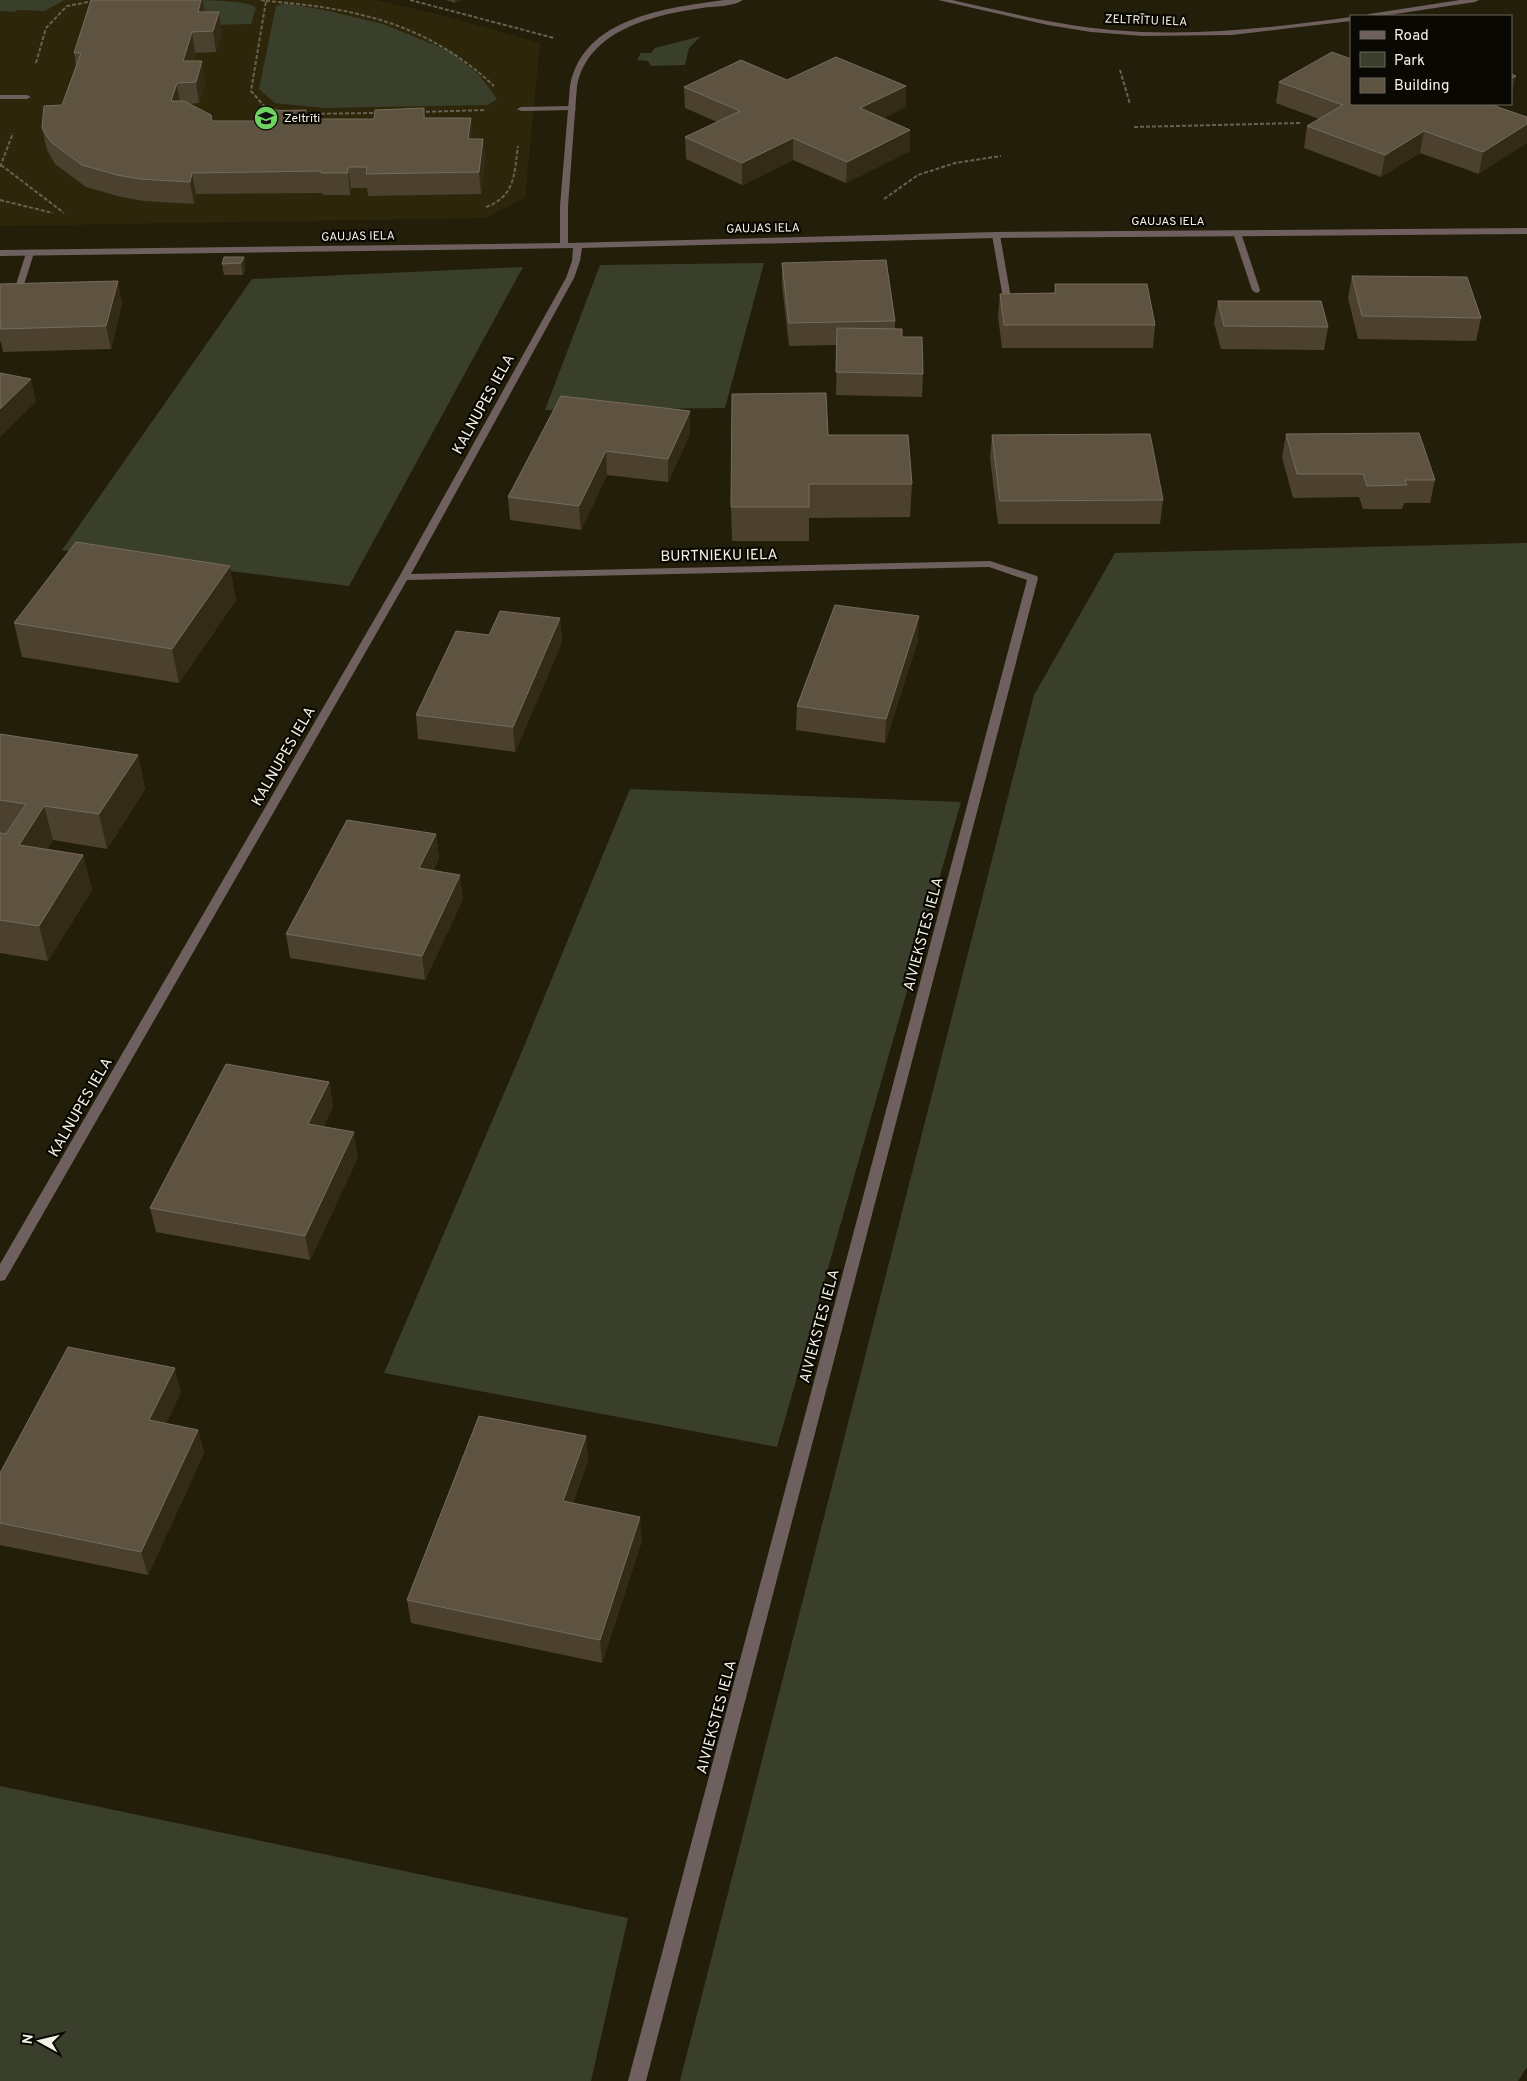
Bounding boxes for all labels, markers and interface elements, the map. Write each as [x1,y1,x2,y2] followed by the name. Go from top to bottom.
[1104,12,1188,30] street label: ZELTRĪTU IELA
[1350,15,1512,105] legend
[1394,27,1429,46] text: Road
[1394,52,1425,71] text: Park
[1394,77,1449,96] text: Building
[253,105,279,131] school or university icon: Zeltrīti
[284,111,320,127] place label: Zeltrīti
[1131,214,1205,230] street label: GAUJAS IELA
[726,220,800,238] street label: GAUJAS IELA
[321,228,395,246] street label: GAUJAS IELA
[449,351,520,458] street label: KALNUPES IELA
[660,546,778,567] street label: BURTNIEKU IELA
[248,704,320,810] street label: KALNUPES IELA
[900,875,949,993] street label: AIVIEKSTES IELA
[45,1055,117,1161] street label: KALNUPES IELA
[796,1267,845,1385] street label: AIVIEKSTES IELA
[693,1658,742,1776] street label: AIVIEKSTES IELA
[15,2016,65,2066] north arrow
[19,2033,38,2046] text: N

